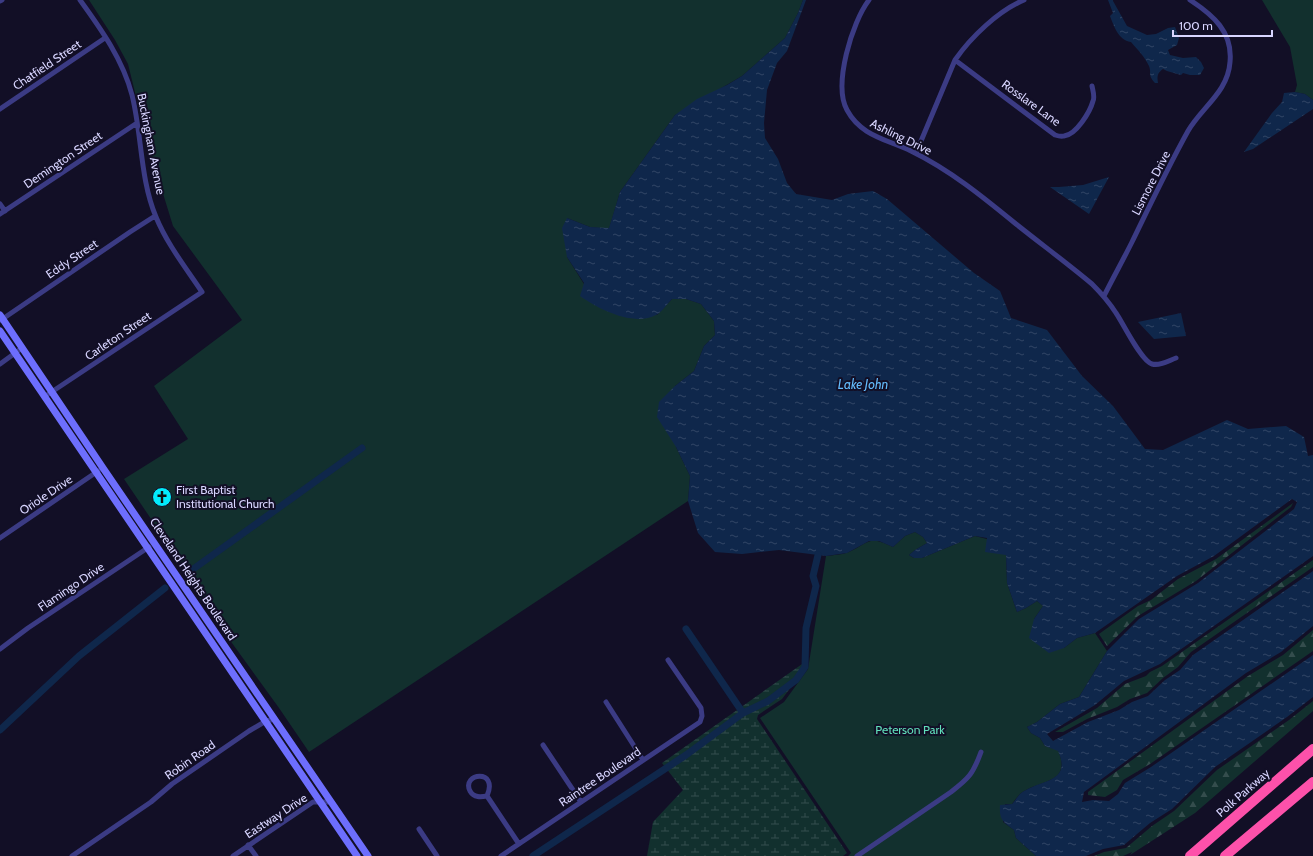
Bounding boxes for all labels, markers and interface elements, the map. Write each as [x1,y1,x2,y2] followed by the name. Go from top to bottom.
[1173,12,1272,38] scale bar
[1179,18,1213,33] text: 100 m
[10,36,84,93] street label: Chatfield Street
[999,76,1064,129] street label: Rosslare Lane
[134,92,169,196] street label: Buckingham Avenue
[868,115,934,158] street label: Ashling Drive
[21,128,105,191] street label: Demington Street
[1128,148,1173,217] street label: Lismore Drive
[43,236,101,281] street label: Eddy Street
[82,308,154,363] street label: Carleton Street
[838,376,888,392] water label: Lake John
[16,471,75,518] street label: Oriole Drive
[176,482,275,511] place label: First Baptist Institutional Church
[151,486,173,508] church icon: First Baptist Institutional Church
[147,515,240,643] street label: Cleveland Heights Boulevard
[35,559,107,614] street label: Flamingo Drive
[875,722,945,737] park label: Peterson Park
[162,737,218,782] street label: Robin Road
[556,744,644,810] street label: Raintree Boulevard
[1213,765,1273,820] street label: Polk Parkway
[242,790,310,841] street label: Eastway Drive

